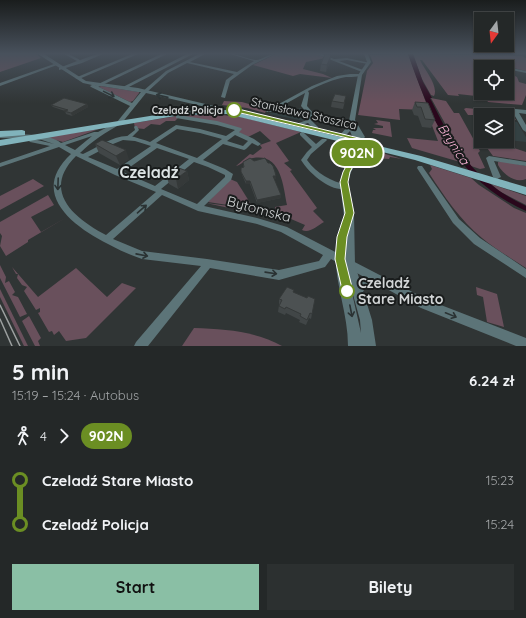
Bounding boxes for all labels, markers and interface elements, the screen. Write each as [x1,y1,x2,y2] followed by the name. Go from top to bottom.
[474,12,514,52] north arrow
[474,12,514,148] map controls
[474,60,514,100] button: locate
[103,91,115,98] one-way arrow
[156,91,169,99] one-way arrow
[250,94,358,132] street label: Stanisława Staszica
[226,102,242,118] marker: Czeladź Policja
[152,104,223,117] place label: Czeladź Policja
[474,108,514,148] button: layers
[435,120,474,168] water label: Brynica
[329,140,385,166] line badge: 902N
[340,144,374,162] text: 902N
[119,162,179,182] district label: Czeladź
[54,177,62,190] one-way arrow
[225,192,293,226] street label: Bytomska
[136,205,147,214] one-way arrow
[136,251,149,259] one-way arrow
[264,269,277,277] one-way arrow
[358,274,444,308] place label: Czeladź Stare Miasto
[339,283,355,299] marker: Czeladź Stare Miasto
[348,304,356,317] one-way arrow
[445,312,457,320] one-way arrow
[12,358,69,386] text: 5 min
[469,371,514,390] text: 6.24 zł
[12,387,139,403] text: 15:19 – 15:24 · Autobus
[12,425,34,447] icon: walk
[53,425,75,447] icon: forward
[89,427,124,445] text: 902N
[40,428,47,444] text: 4
[42,471,193,490] text: Czeladź Stare Miasto
[486,472,514,488] text: 15:23
[42,515,149,534] text: Czeladź Policja
[486,516,514,532] text: 15:24
[12,564,259,610] button: Start
[267,564,514,610] button: Bilety

